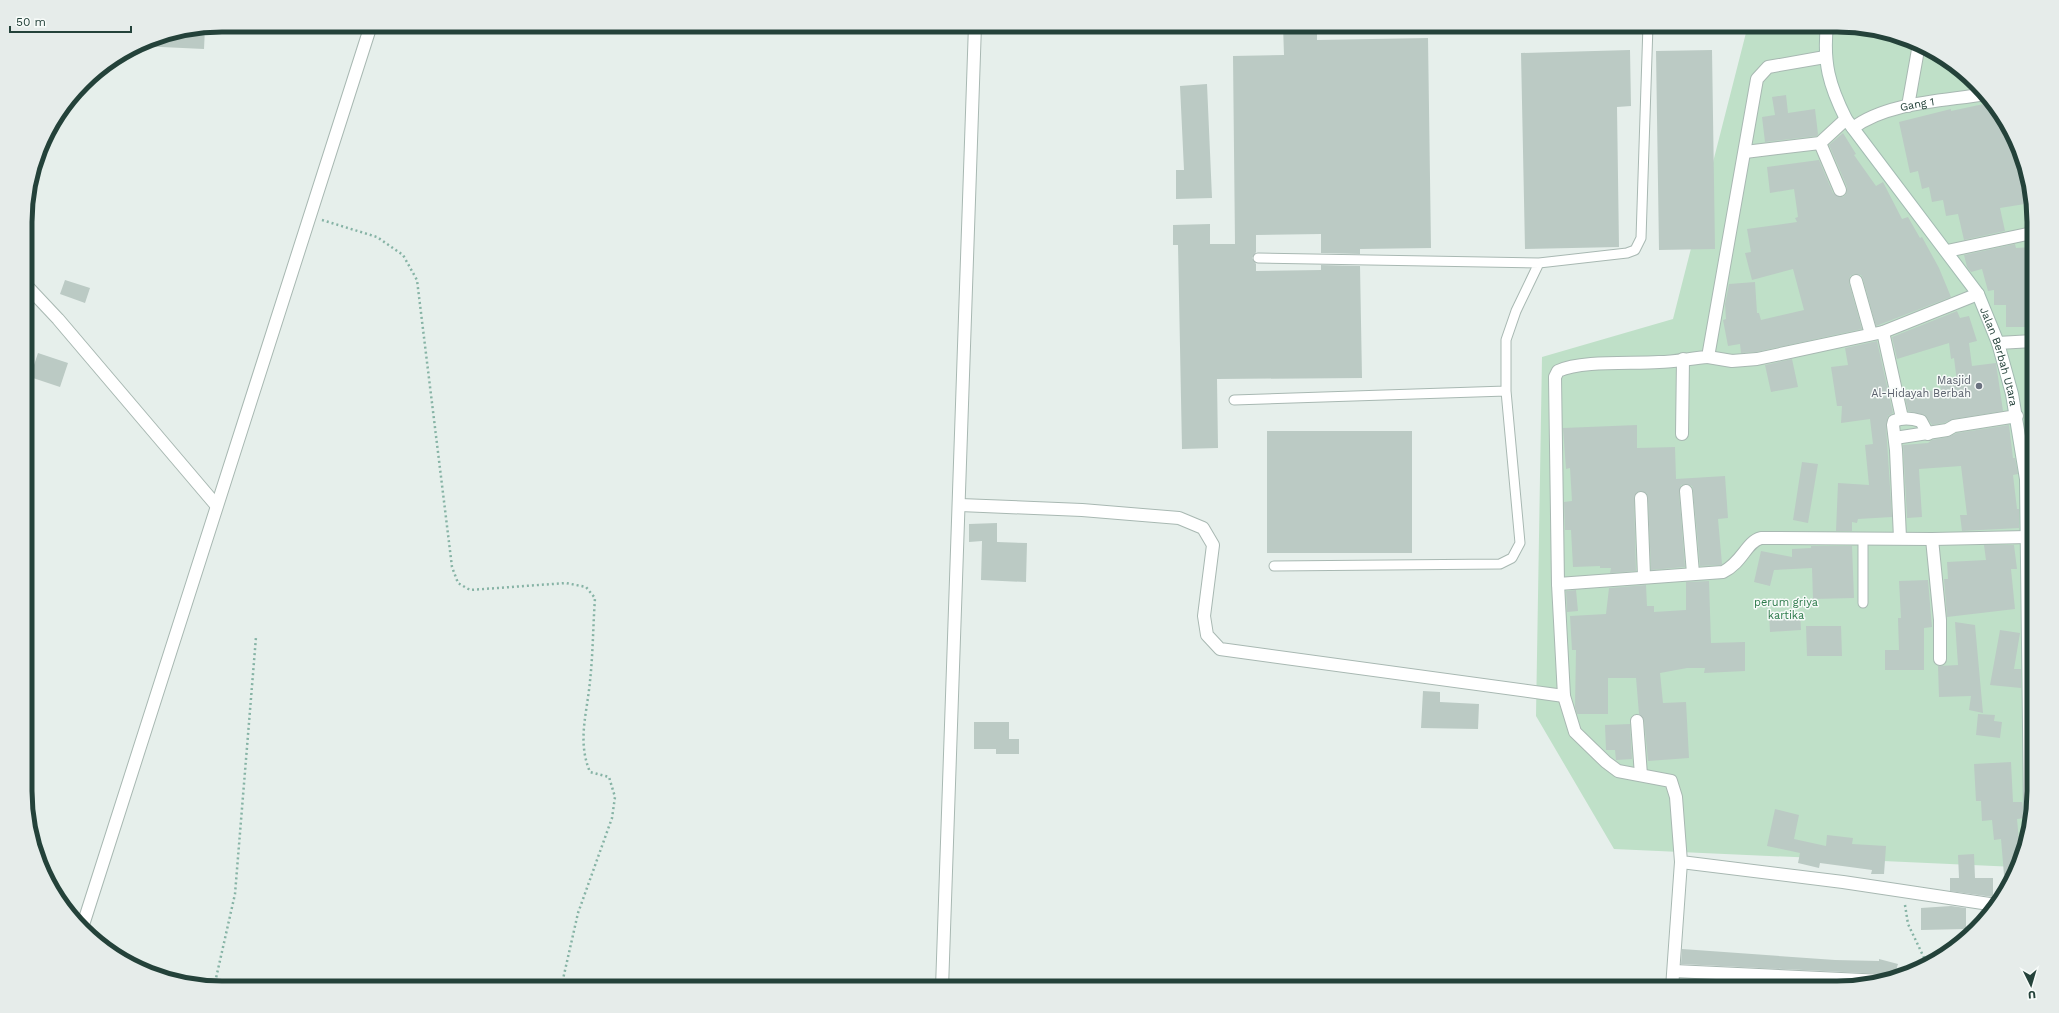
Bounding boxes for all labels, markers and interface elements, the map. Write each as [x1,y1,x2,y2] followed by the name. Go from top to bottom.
[10,8,131,34] scale bar
[16,15,46,29] text: 50 m
[1899,95,1935,114] street label: Gang 1
[1977,305,2020,407] street label: Jalan Berbah Utara
[1871,374,1971,400] place label: Masjid Al-Hidayah Berbah
[1974,381,1984,391] marker: Masjid Al-Hidayah Berbah
[1754,596,1818,622] park label: perum griya kartika
[2011,965,2051,1005] north arrow
[2027,988,2036,1001] text: U

